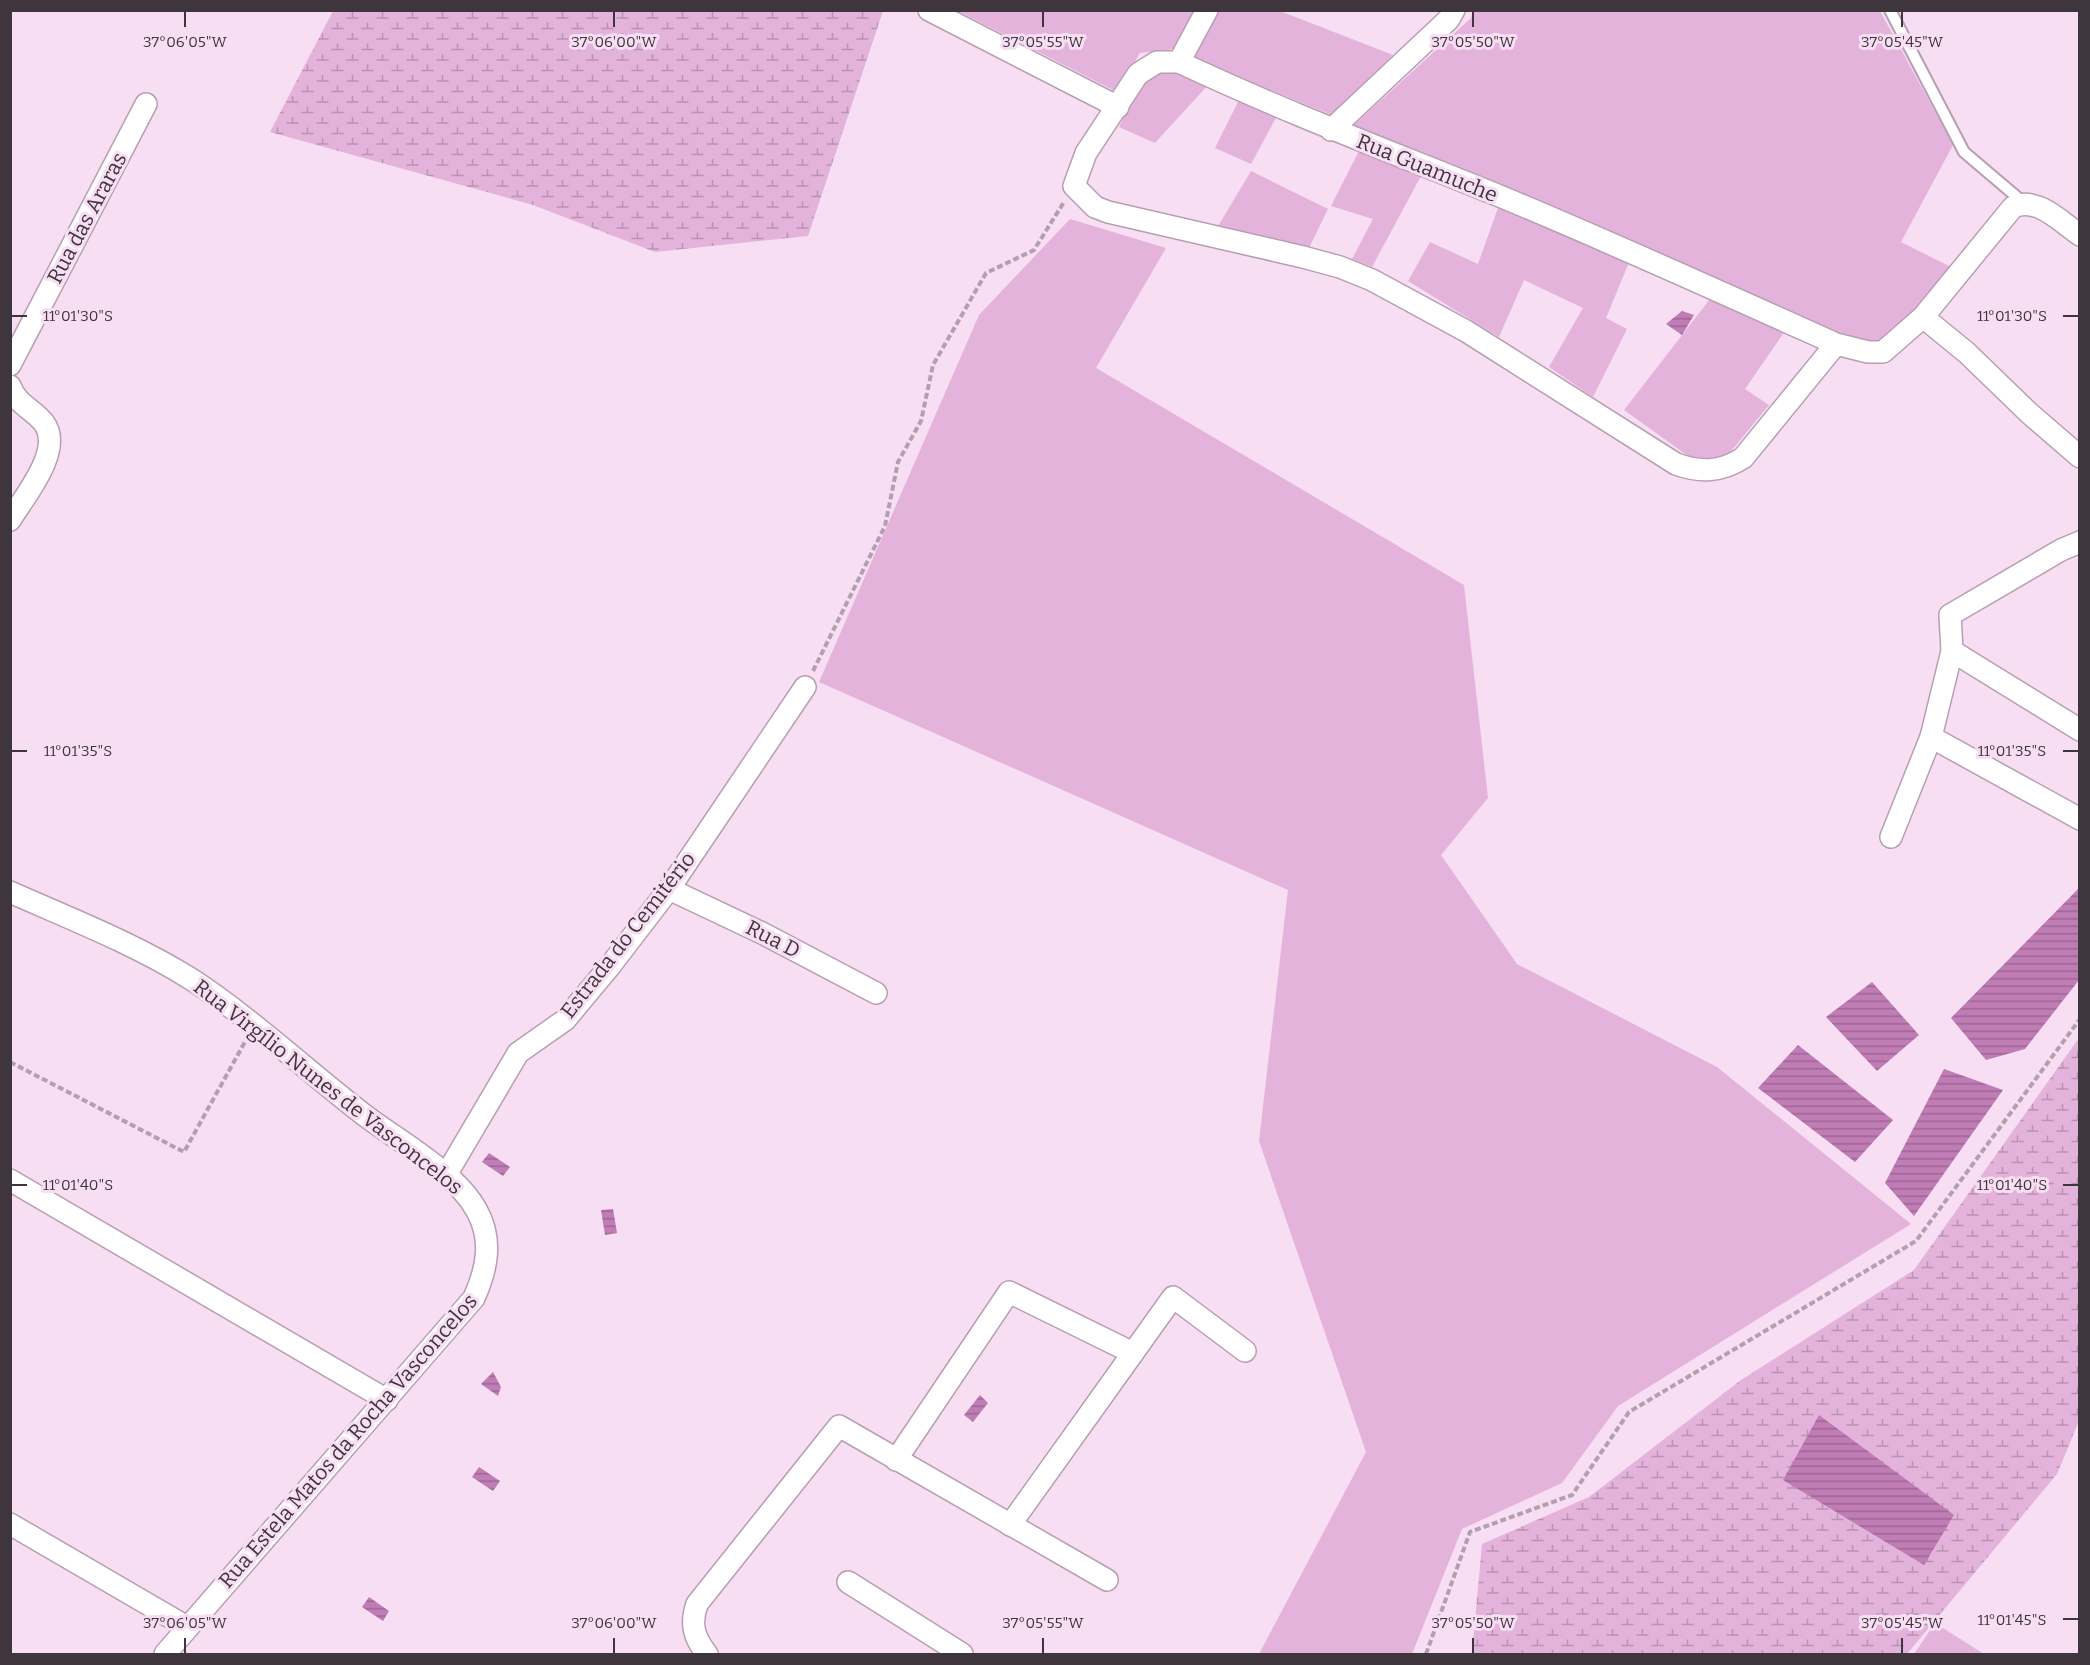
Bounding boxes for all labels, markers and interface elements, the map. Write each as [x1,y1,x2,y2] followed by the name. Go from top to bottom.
[143,33,228,51] text: 37°06'05"W
[571,33,657,51] text: 37°06'00"W
[1002,33,1084,51] text: 37°05'55"W
[1431,33,1515,51] text: 37°05'50"W
[1861,33,1944,51] text: 37°05'45"W
[1353,128,1501,208] street label: Rua Guamuche
[42,148,132,288] street label: Rua das Araras
[43,307,113,325] text: 11°01'30"S
[1977,307,2047,325] text: 11°01'30"S
[44,742,112,760] text: 11°01'35"S
[1978,742,2046,760] text: 11°01'35"S
[555,847,701,1023] street label: Estrada do Cemitério
[742,914,804,964] street label: Rua D
[188,974,468,1200] street label: Rua Virgílio Nunes de Vasconcelos
[43,1176,113,1194] text: 11°01'40"S
[1977,1176,2047,1194] text: 11°01'40"S
[213,1289,483,1593] street label: Rua Estela Matos da Rocha Vasconcelos
[1978,1611,2046,1629] text: 11°01'45"S
[143,1614,228,1632] text: 37°06'05"W
[571,1614,657,1632] text: 37°06'00"W
[1002,1614,1084,1632] text: 37°05'55"W
[1431,1614,1515,1632] text: 37°05'50"W
[1861,1614,1944,1632] text: 37°05'45"W

